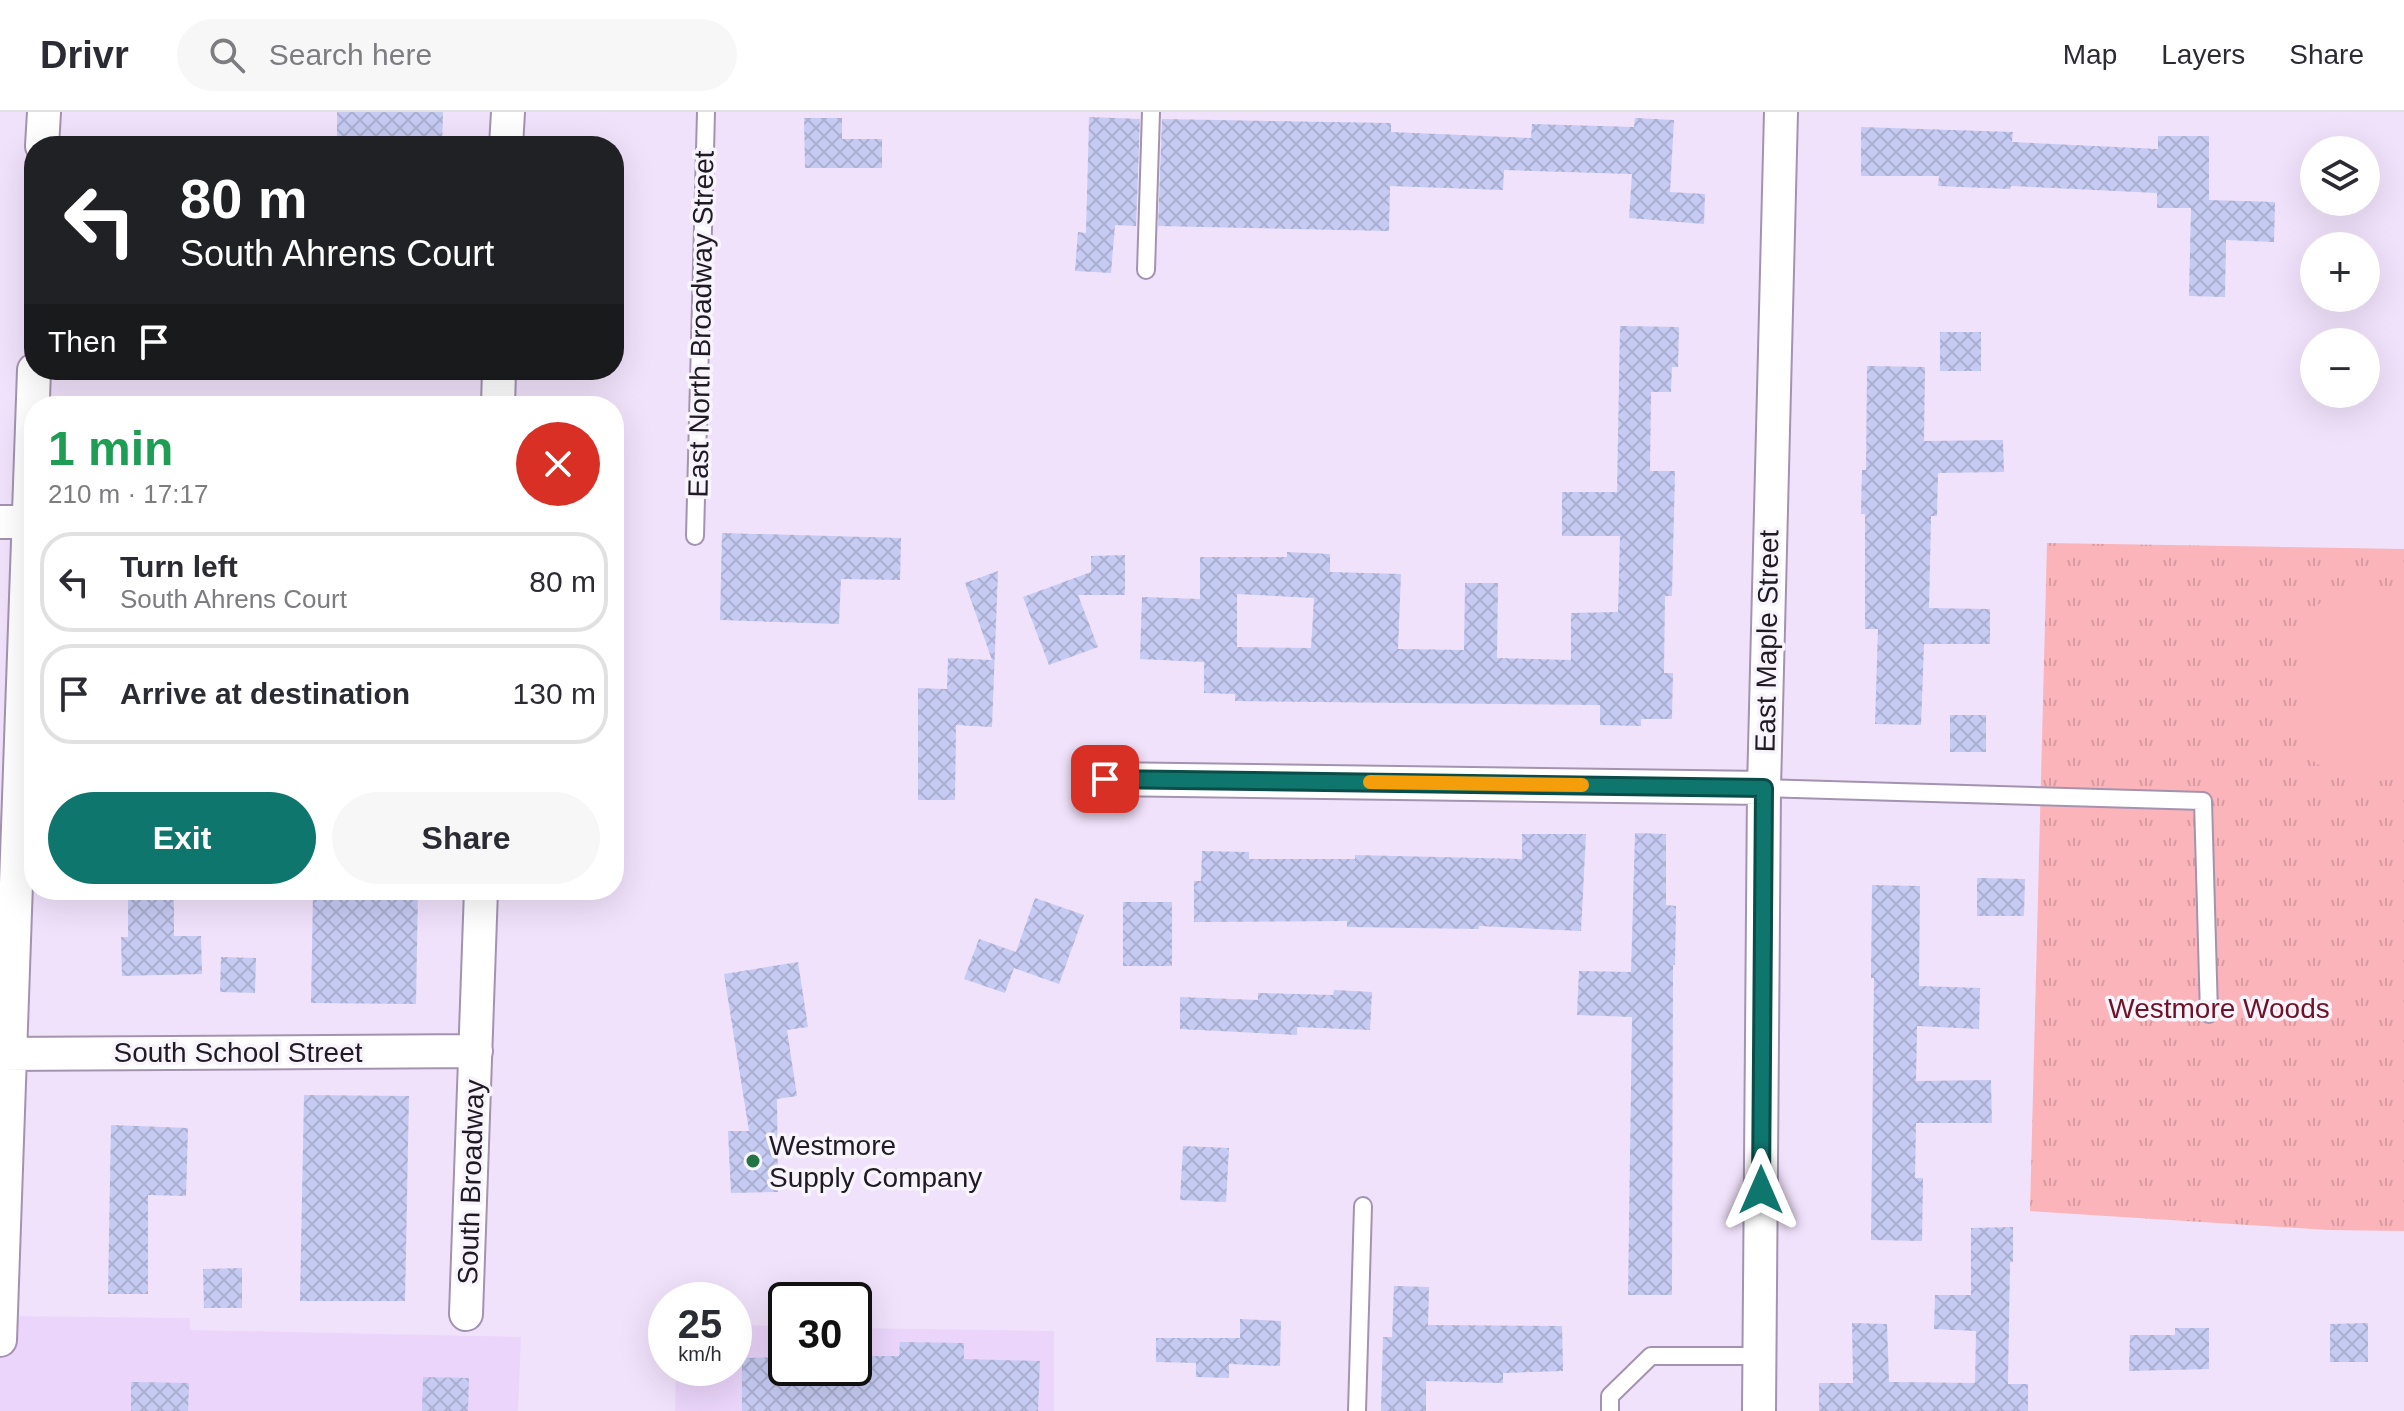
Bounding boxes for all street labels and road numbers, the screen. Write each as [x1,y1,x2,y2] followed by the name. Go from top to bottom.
[682,150,720,498] street label: East North Broadway Street
[1750,529,1784,753] street label: East Maple Street
[113,1037,363,1068] street label: South School Street
[452,1079,490,1285] street label: South Broadway

